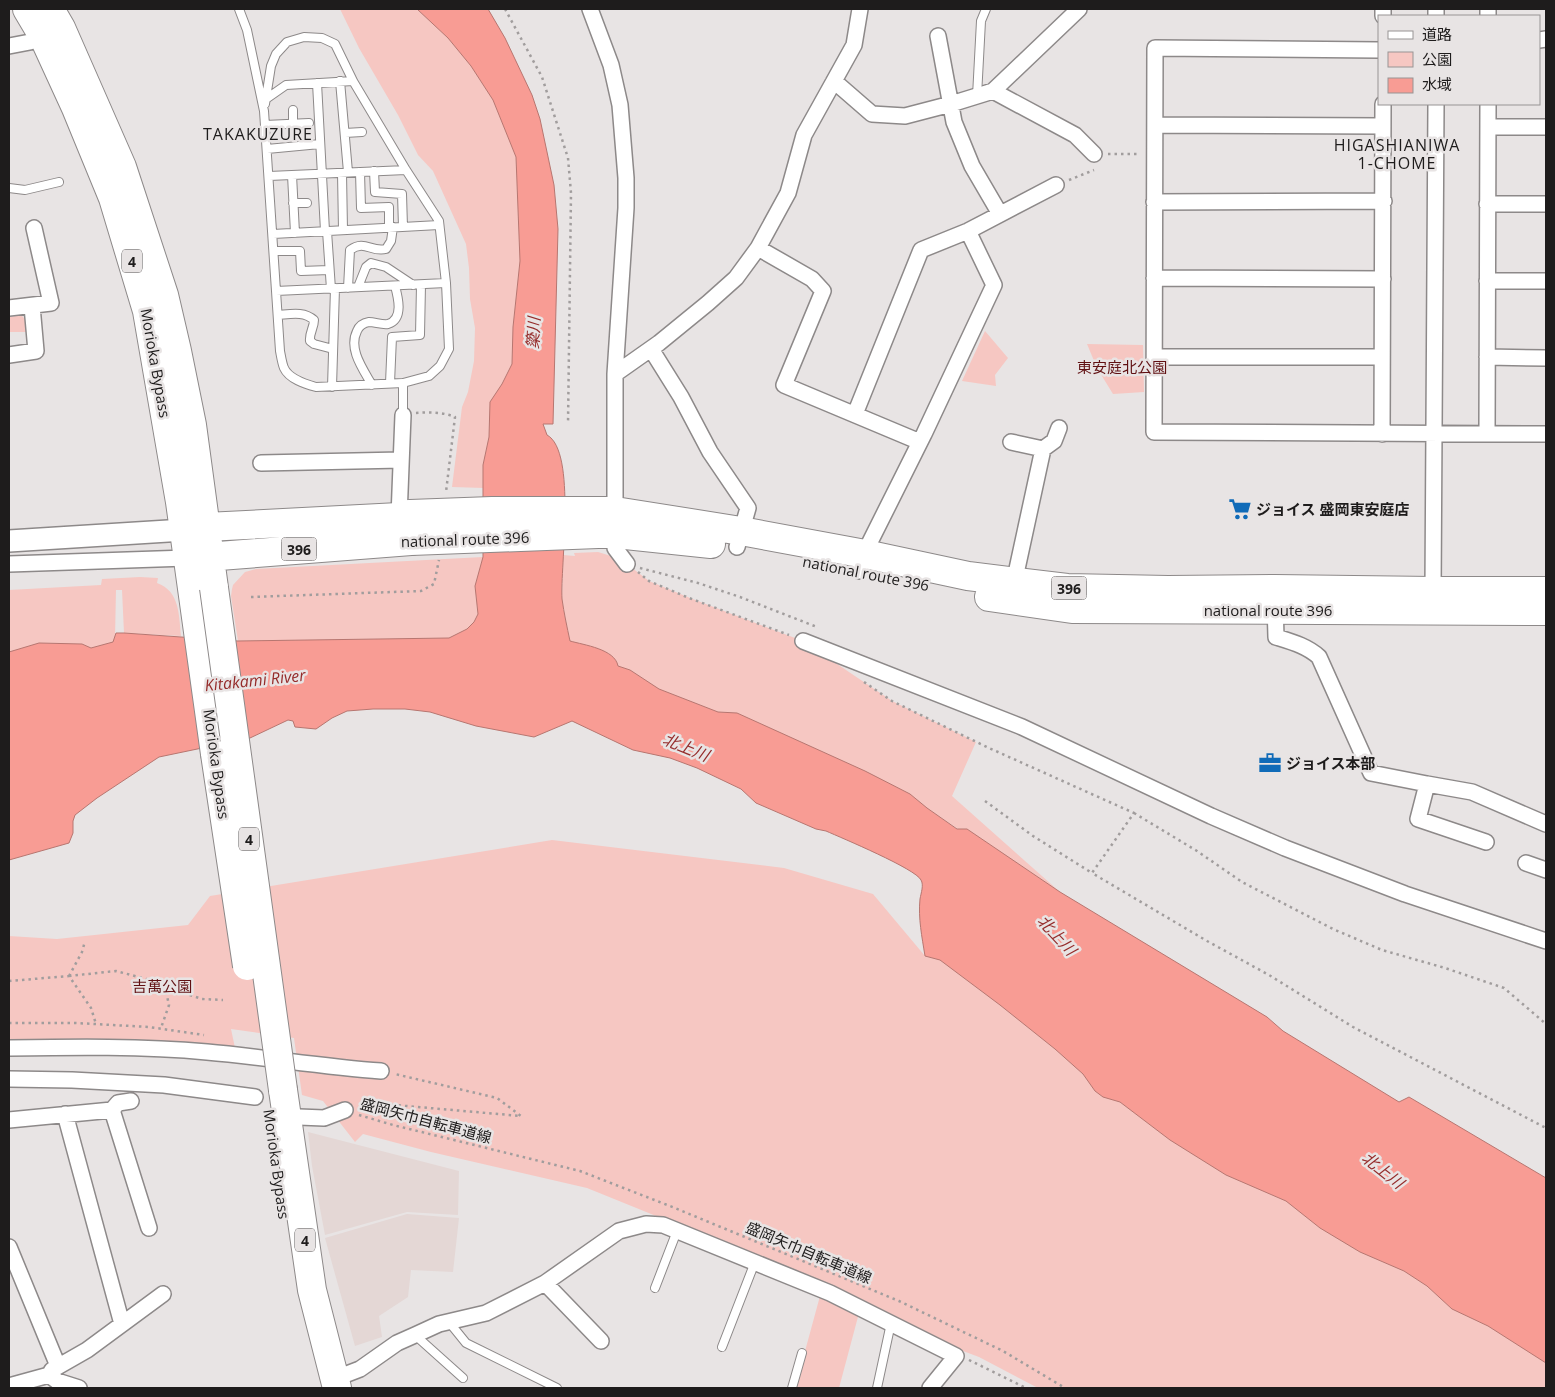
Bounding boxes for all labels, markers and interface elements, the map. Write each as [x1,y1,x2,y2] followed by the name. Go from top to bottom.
[1378,15,1540,105] legend
[1422,24,1452,44] text: 道路
[1422,49,1452,69] text: 公園
[1422,74,1452,94] text: 水域
[203,123,313,145] district label: TAKAKUZURE
[1334,134,1460,174] district label: HIGASHIANIWA 1-CHOME
[122,250,142,272] road number: 4
[137,307,175,419] street label: Morioka Bypass
[521,314,545,350] water label: 簗川
[1077,357,1167,377] park label: 東安庭北公園
[1227,496,1253,522] supermarket icon: ジョイス 盛岡東安庭店
[1256,499,1409,519] place label: ジョイス 盛岡東安庭店
[400,527,530,551] street label: national route 396
[282,538,316,560] road number: 396
[801,551,931,595] street label: national route 396
[1052,576,1086,600] road number: 396
[1204,600,1332,620] street label: national route 396
[204,664,307,696] water label: Kitakami River
[199,708,235,820] street label: Morioka Bypass
[660,728,714,767] water label: 北上川
[1257,750,1283,776] office icon: ジョイス本部
[1286,753,1376,773] place label: ジョイス本部
[239,828,259,851] road number: 4
[1033,910,1083,962] water label: 北上川
[132,976,192,996] park label: 吉萬公園
[358,1093,494,1147] street label: 盛岡矢巾自転車道線
[259,1108,295,1220] street label: Morioka Bypass
[1357,1147,1410,1195] water label: 北上川
[743,1216,875,1288] street label: 盛岡矢巾自転車道線
[295,1228,315,1252] road number: 4

